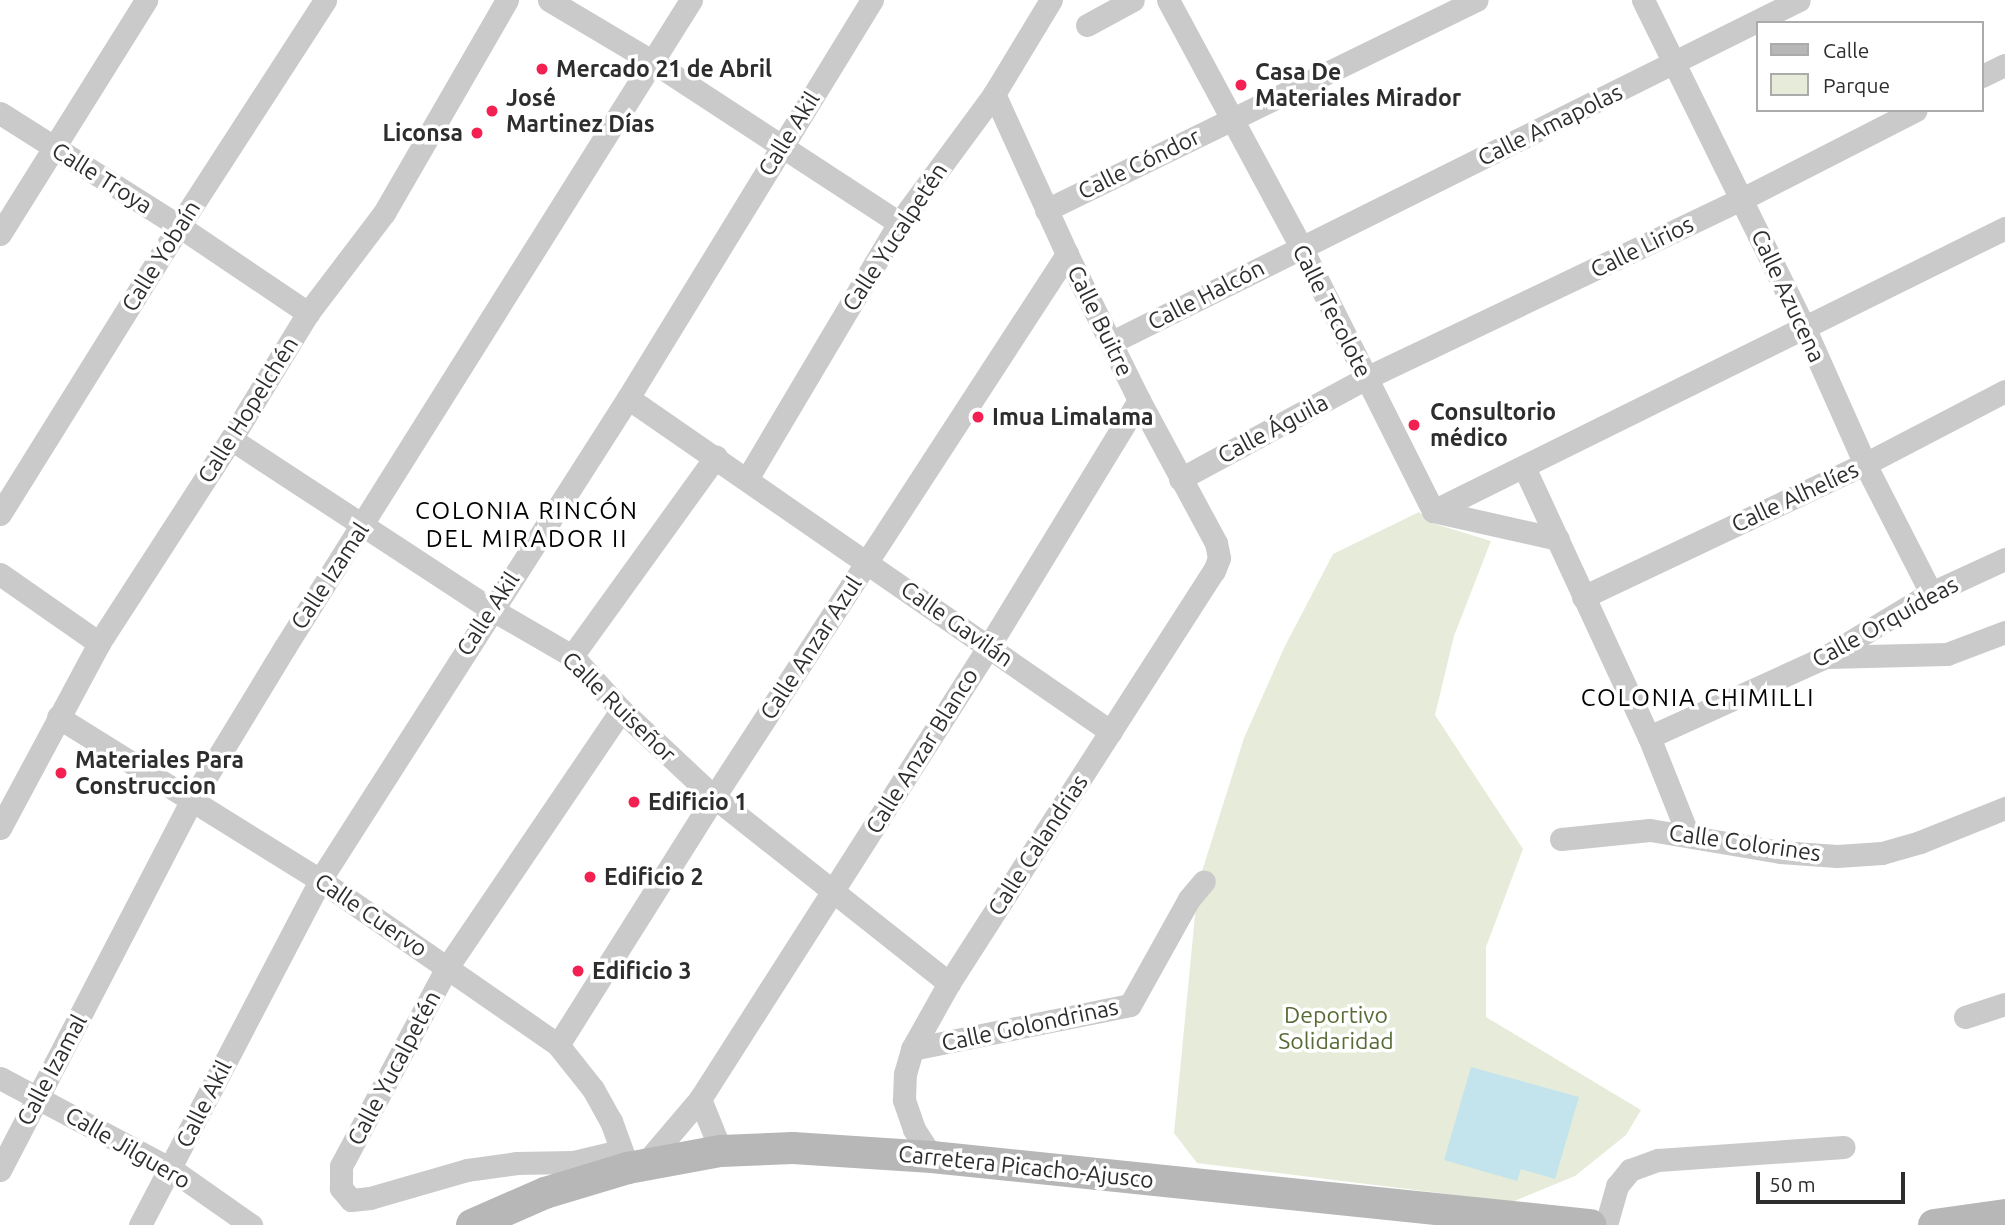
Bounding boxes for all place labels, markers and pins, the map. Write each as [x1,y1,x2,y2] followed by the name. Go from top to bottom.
[556,55,772,83] place label: Mercado 21 de Abril
[1255,58,1461,112] place label: Casa De Materiales Mirador
[534,61,550,77] marker: Mercado 21 de Abril
[1233,77,1249,93] marker: Casa De Materiales Mirador
[506,84,655,138] place label: José Martinez Días
[484,103,500,119] marker: José Martinez Días
[382,119,463,147] place label: Liconsa
[469,125,485,141] marker: Liconsa
[1430,398,1556,452] place label: Consultorio médico
[992,403,1154,431] place label: Imua Limalama
[970,409,986,425] marker: Imua Limalama
[1404,415,1424,435] marker: Consultorio médico
[75,746,244,800] place label: Materiales Para Construccion
[53,765,69,781] marker: Materiales Para Construccion
[648,788,747,816] place label: Edificio 1
[626,794,642,810] marker: Edificio 1
[604,863,703,891] place label: Edificio 2
[582,869,598,885] marker: Edificio 2
[592,957,691,985] place label: Edificio 3
[570,963,586,979] marker: Edificio 3

